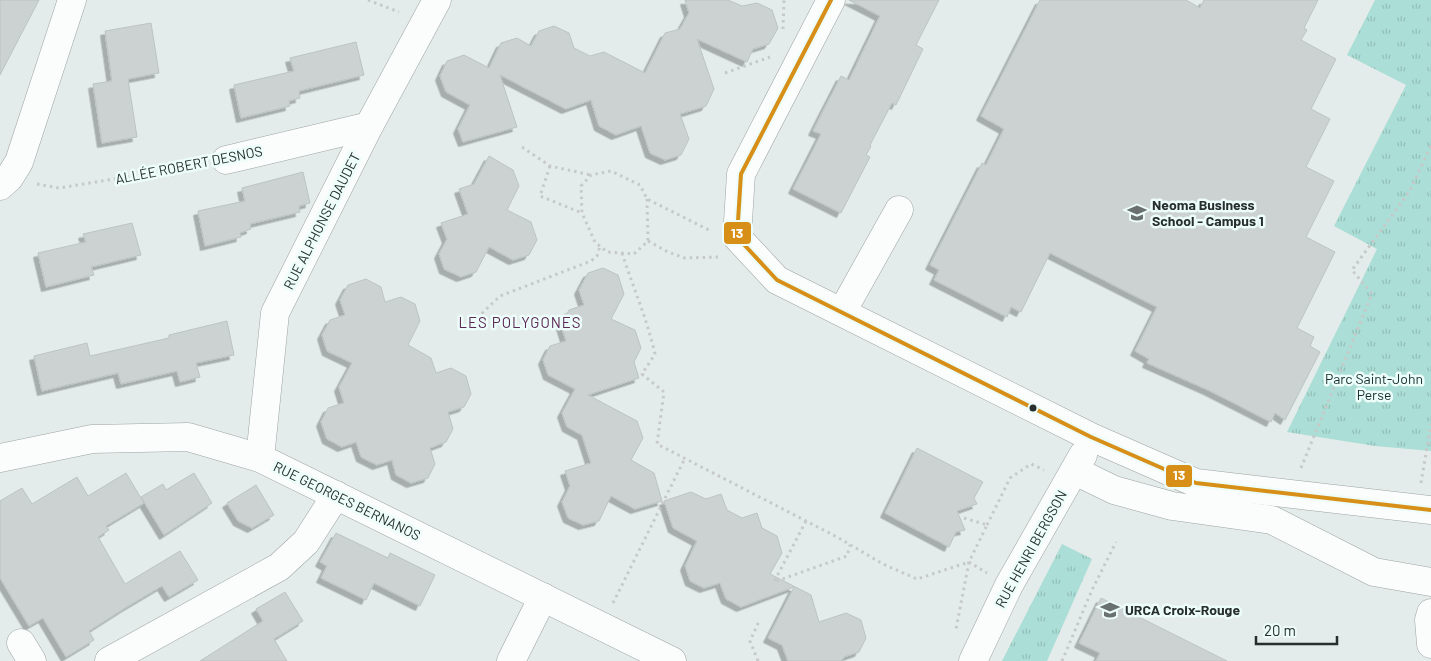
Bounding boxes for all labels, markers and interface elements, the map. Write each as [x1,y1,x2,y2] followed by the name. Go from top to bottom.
[114,142,264,187] street label: ALLÉE ROBERT DESNOS
[280,149,363,292] street label: RUE ALPHONSE DAUDET
[1152,196,1264,229] place label: Neoma Business School - Campus 1
[1126,202,1148,224] school or university icon: Neoma Business School - Campus 1
[723,221,752,245] line badge: 13
[731,224,743,241] text: 13
[458,313,582,331] district label: LES POLYGONES
[1325,370,1423,403] park label: Parc Saint-John Perse
[1028,403,1038,413] unlabelled marker
[271,458,423,544] street label: RUE GEORGES BERNANOS
[1165,464,1193,488] line badge: 13
[1173,466,1185,483] text: 13
[991,487,1070,610] street label: RUE HENRI BERGSON
[1099,599,1121,621] school or university icon: URCA Croix-Rouge
[1125,601,1240,618] place label: URCA Croix-Rouge
[1256,614,1337,646] scale bar
[1264,621,1296,639] text: 20 m

